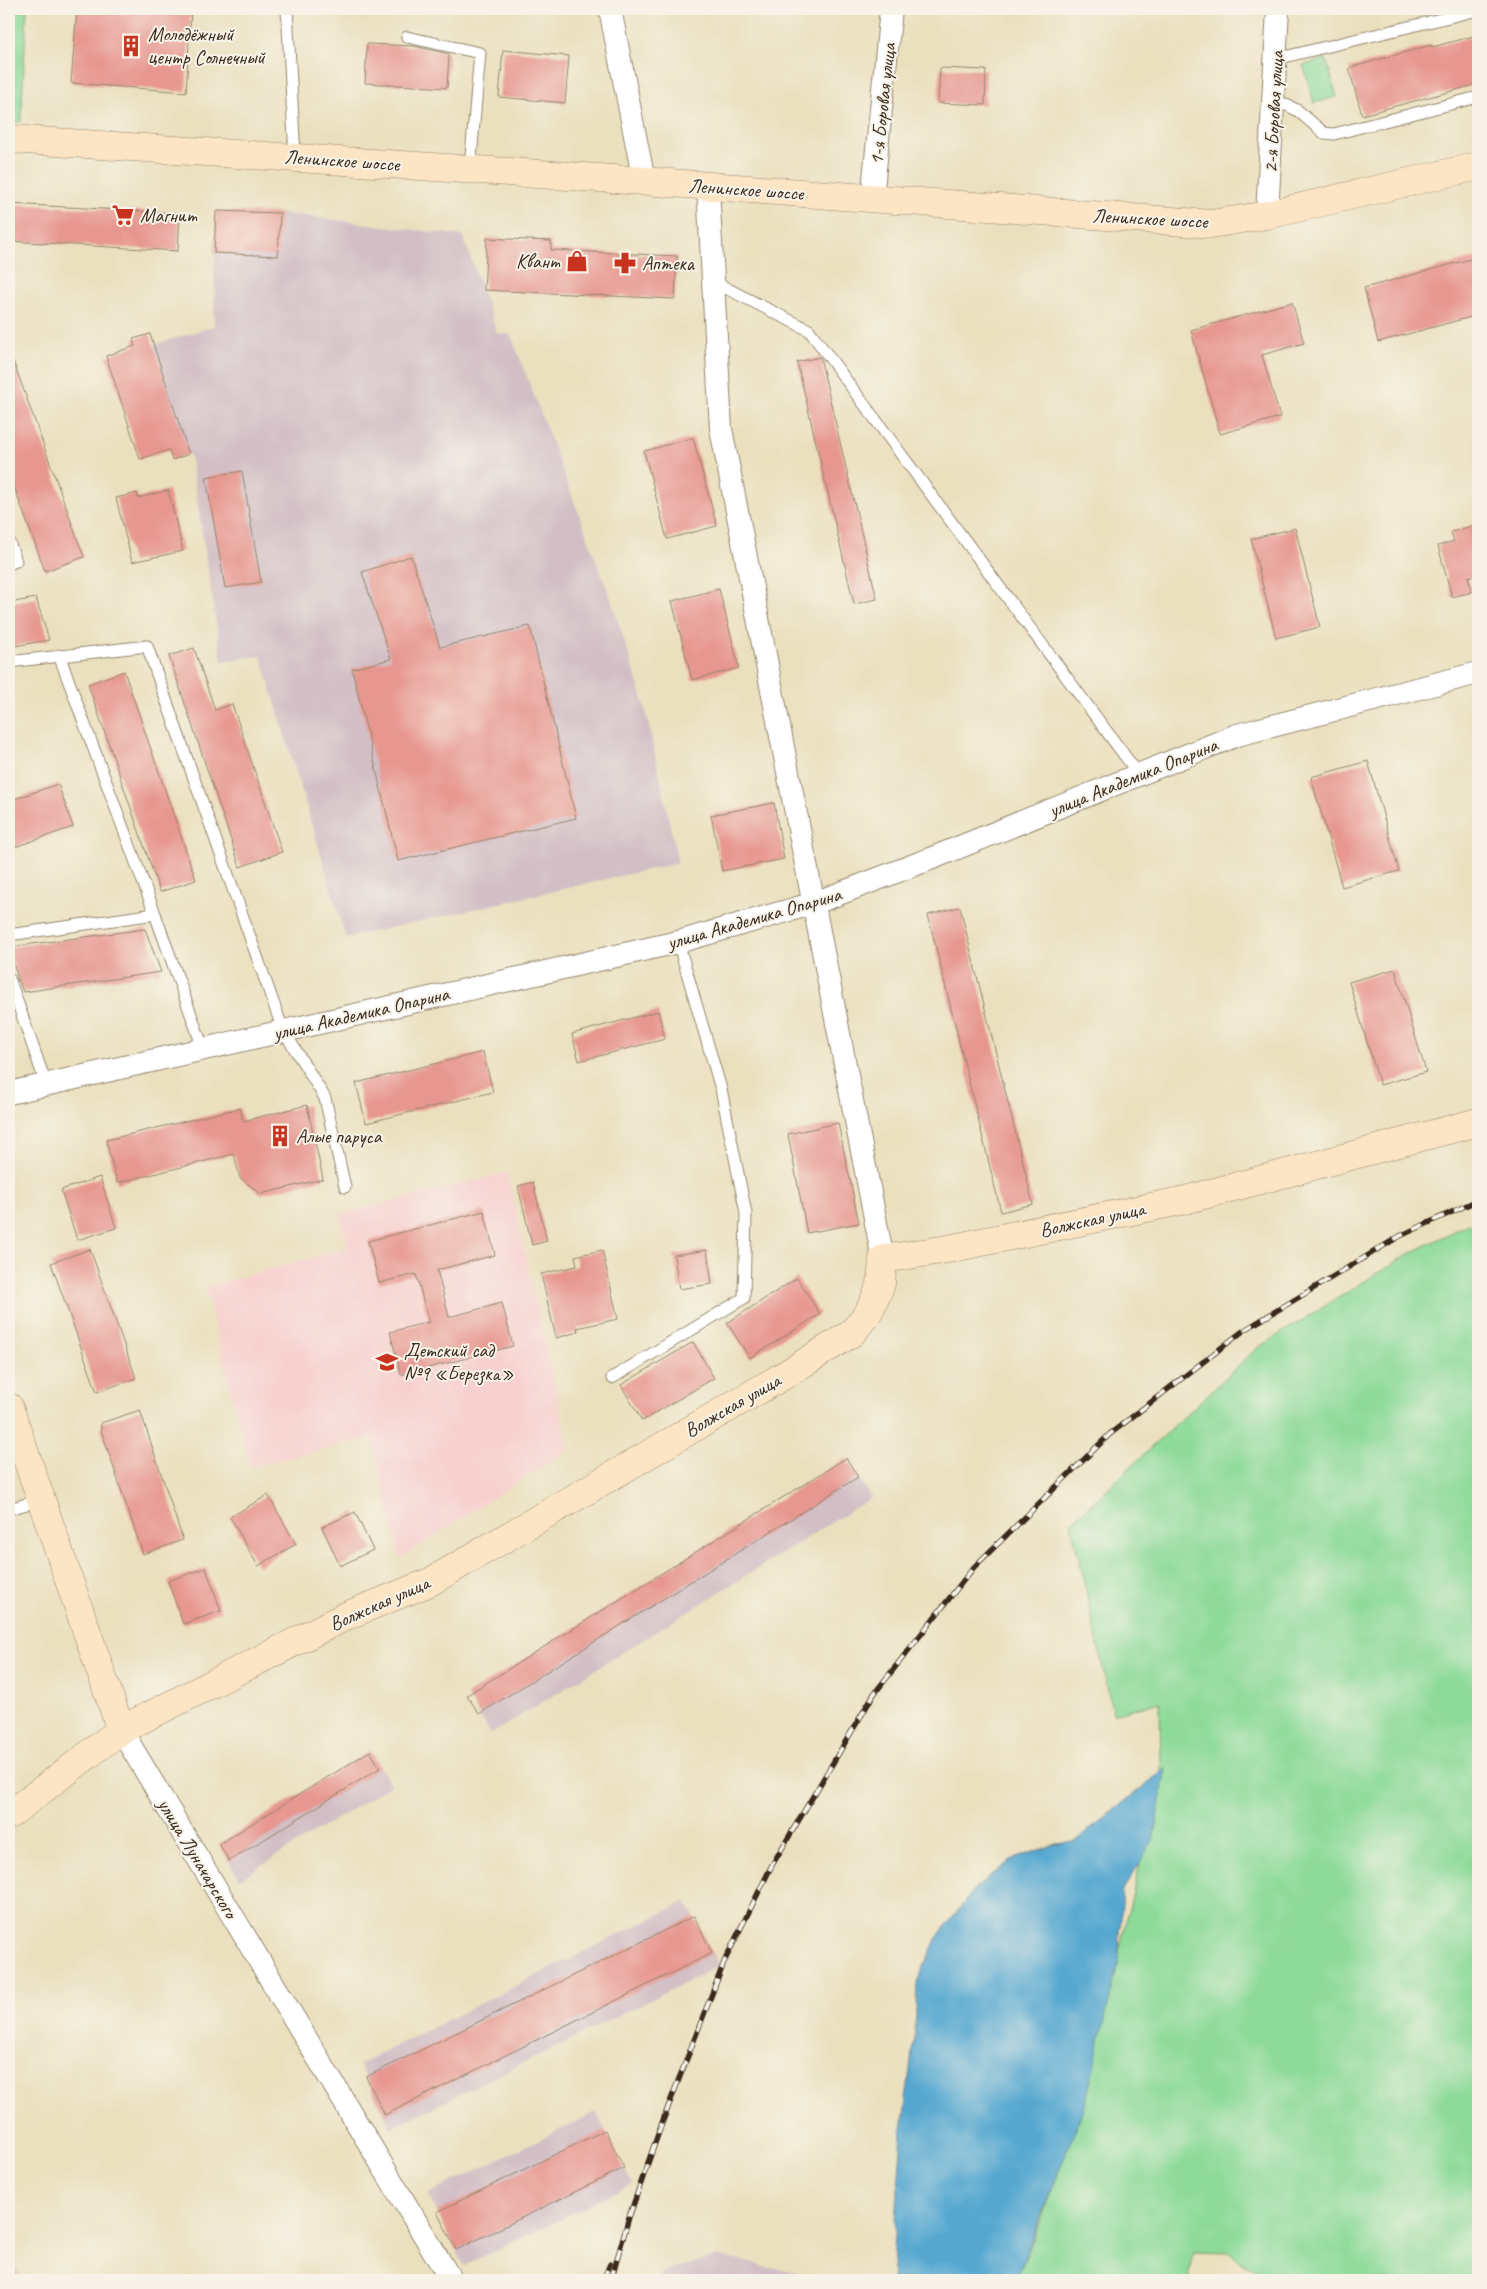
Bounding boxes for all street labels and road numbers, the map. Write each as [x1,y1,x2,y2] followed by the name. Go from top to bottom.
[864,40,902,166] street label: 1-я Боровая улица
[1258,48,1289,174] street label: 2-я Боровая улица
[284,144,402,177] street label: Ленинское шоссе
[688,173,806,206] street label: Ленинское шоссе
[1092,203,1210,234] street label: Ленинское шоссе
[1044,732,1222,823] street label: улица Академика Опарина
[663,881,845,956] street label: улица Академика Опарина
[270,981,453,1046] street label: улица Академика Опарина
[1037,1196,1149,1243] street label: Волжская улица
[680,1367,786,1443] street label: Волжская улица
[325,1570,435,1637] street label: Волжская улица
[151,1793,244,1924] street label: улица Луначарского

